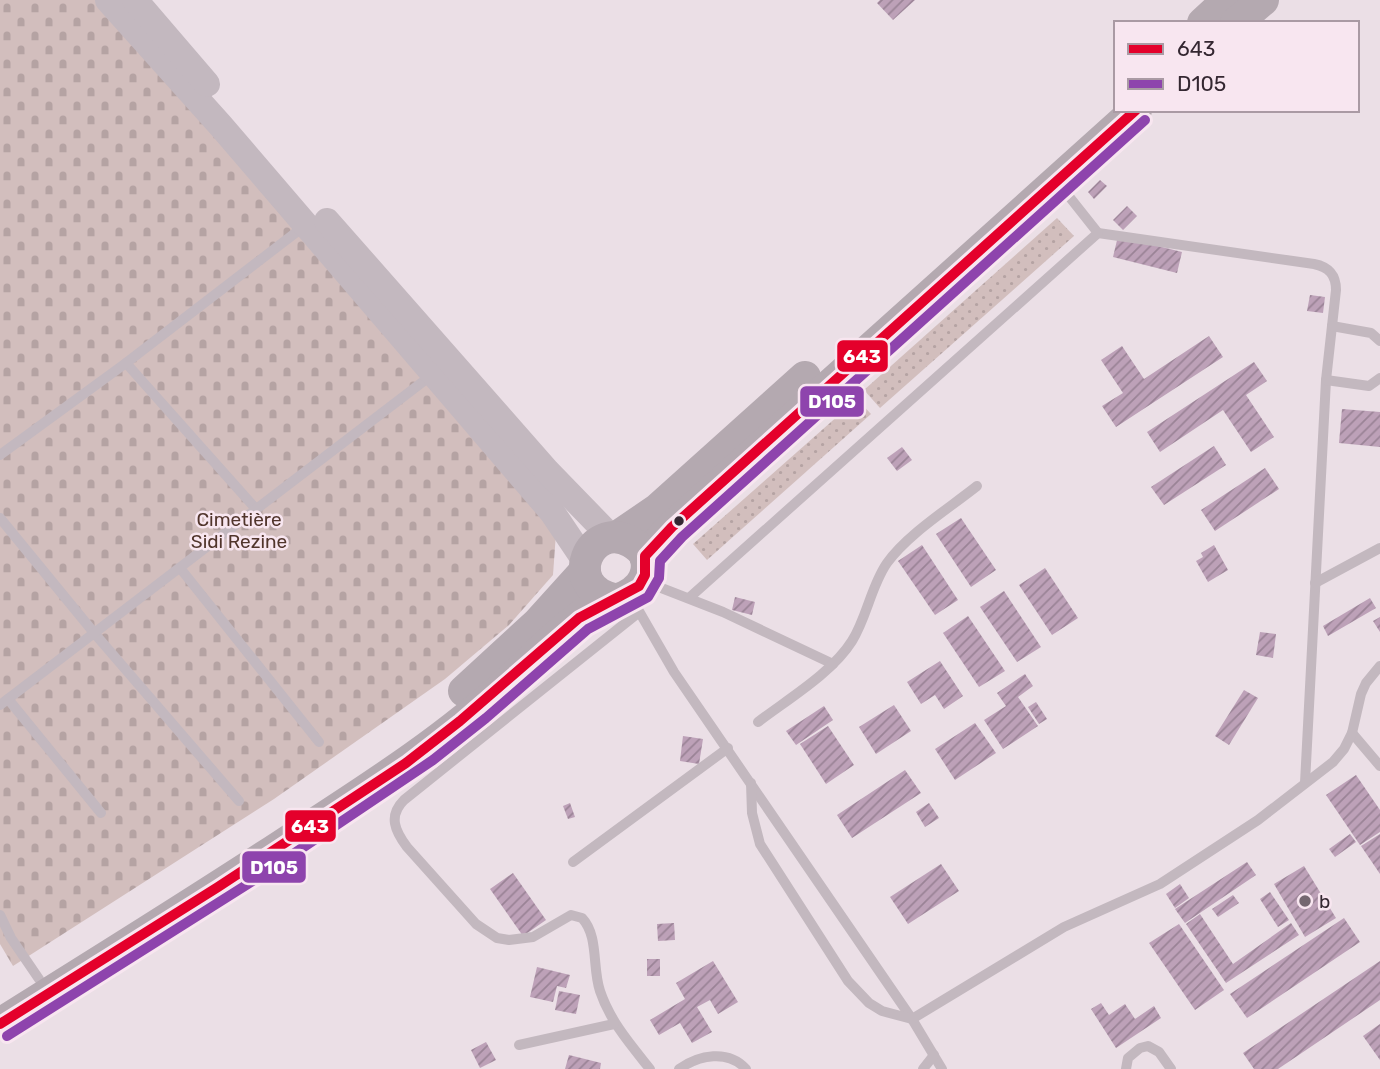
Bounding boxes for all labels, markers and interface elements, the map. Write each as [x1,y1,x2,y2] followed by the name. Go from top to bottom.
[1114,21,1359,112] legend
[1177,36,1215,61] text: 643
[1177,71,1226,96] text: D105
[836,339,889,373] line badge: 643
[843,345,881,368] text: 643
[799,385,865,418] line badge: D105
[808,390,856,413] text: D105
[191,508,287,553] park label: Cimetière Sidi Rezine
[672,514,686,528] unlabelled marker
[284,809,337,843] line badge: 643
[291,815,329,838] text: 643
[241,850,307,884] line badge: D105
[250,856,298,879] text: D105
[1319,890,1330,913] place label: b
[1297,893,1313,909] marker: b

